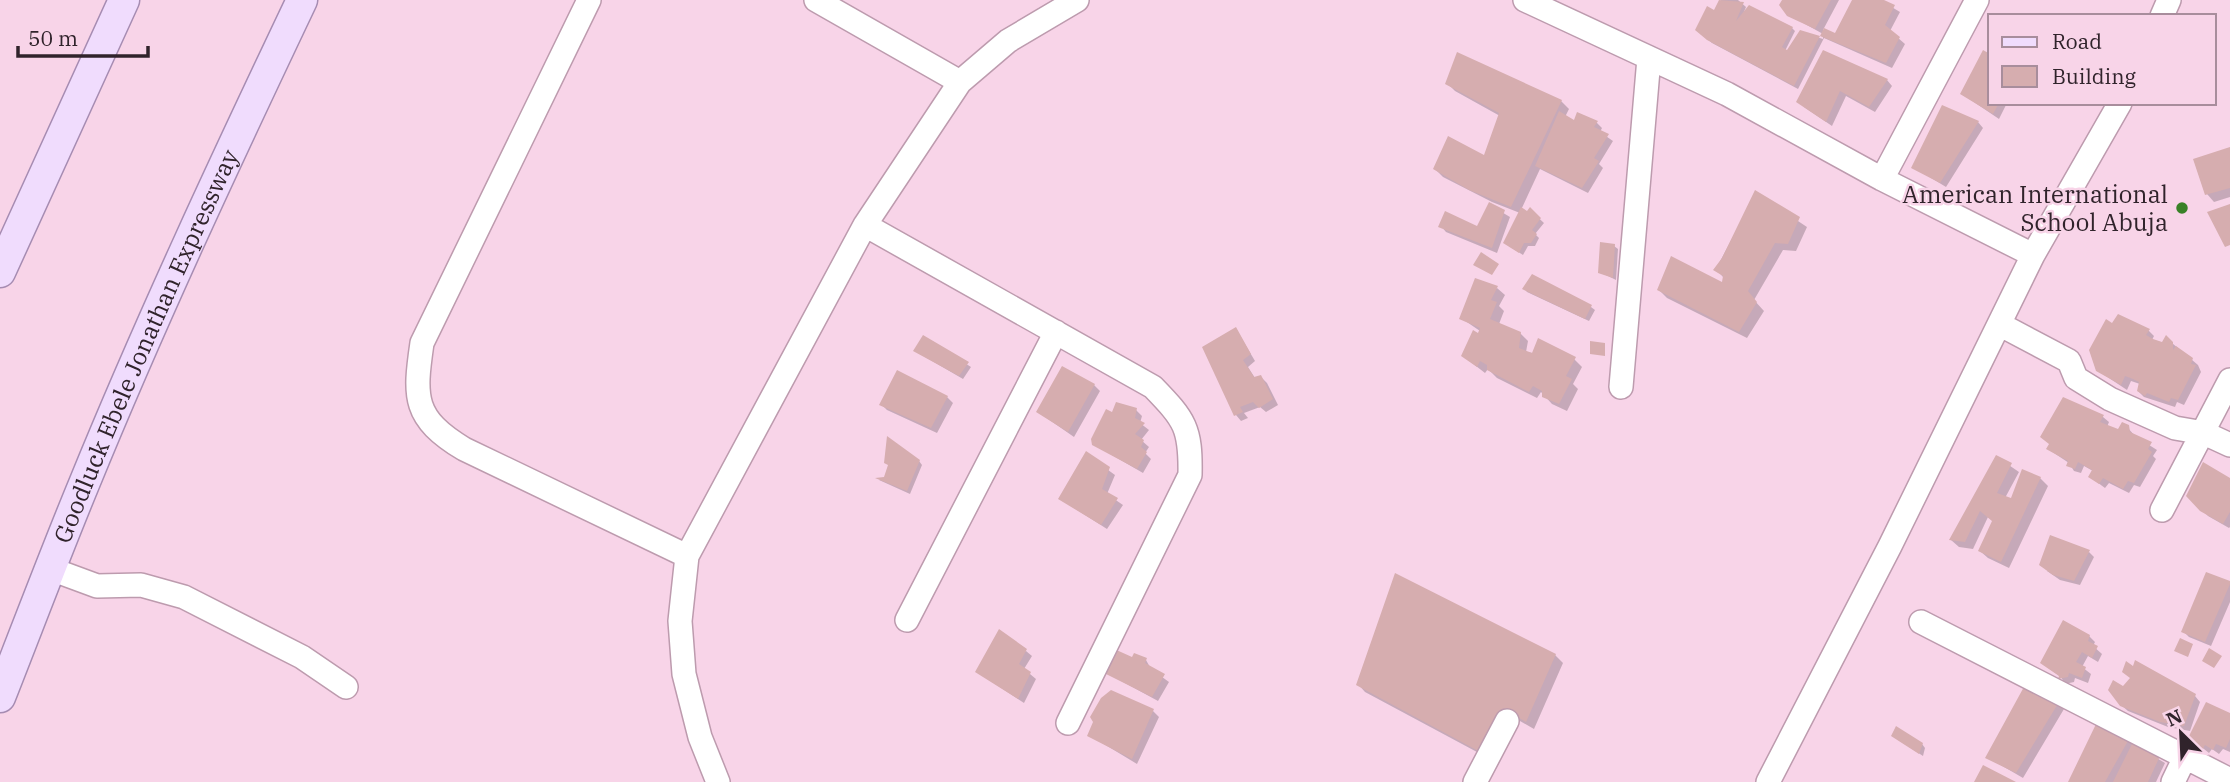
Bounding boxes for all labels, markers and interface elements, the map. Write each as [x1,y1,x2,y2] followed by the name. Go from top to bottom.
[18,14,147,58] scale bar
[1988,14,2216,105] legend
[28,24,78,52] text: 50 m
[2052,27,2102,55] text: Road
[2052,62,2137,90] text: Building
[46,144,246,547] street label: Goodluck Ebele Jonathan Expressway
[1902,178,2168,238] place label: American International School Abuja
[2174,200,2190,216] marker: American International School Abuja
[2146,698,2216,768] north arrow
[2162,703,2186,731] text: N

